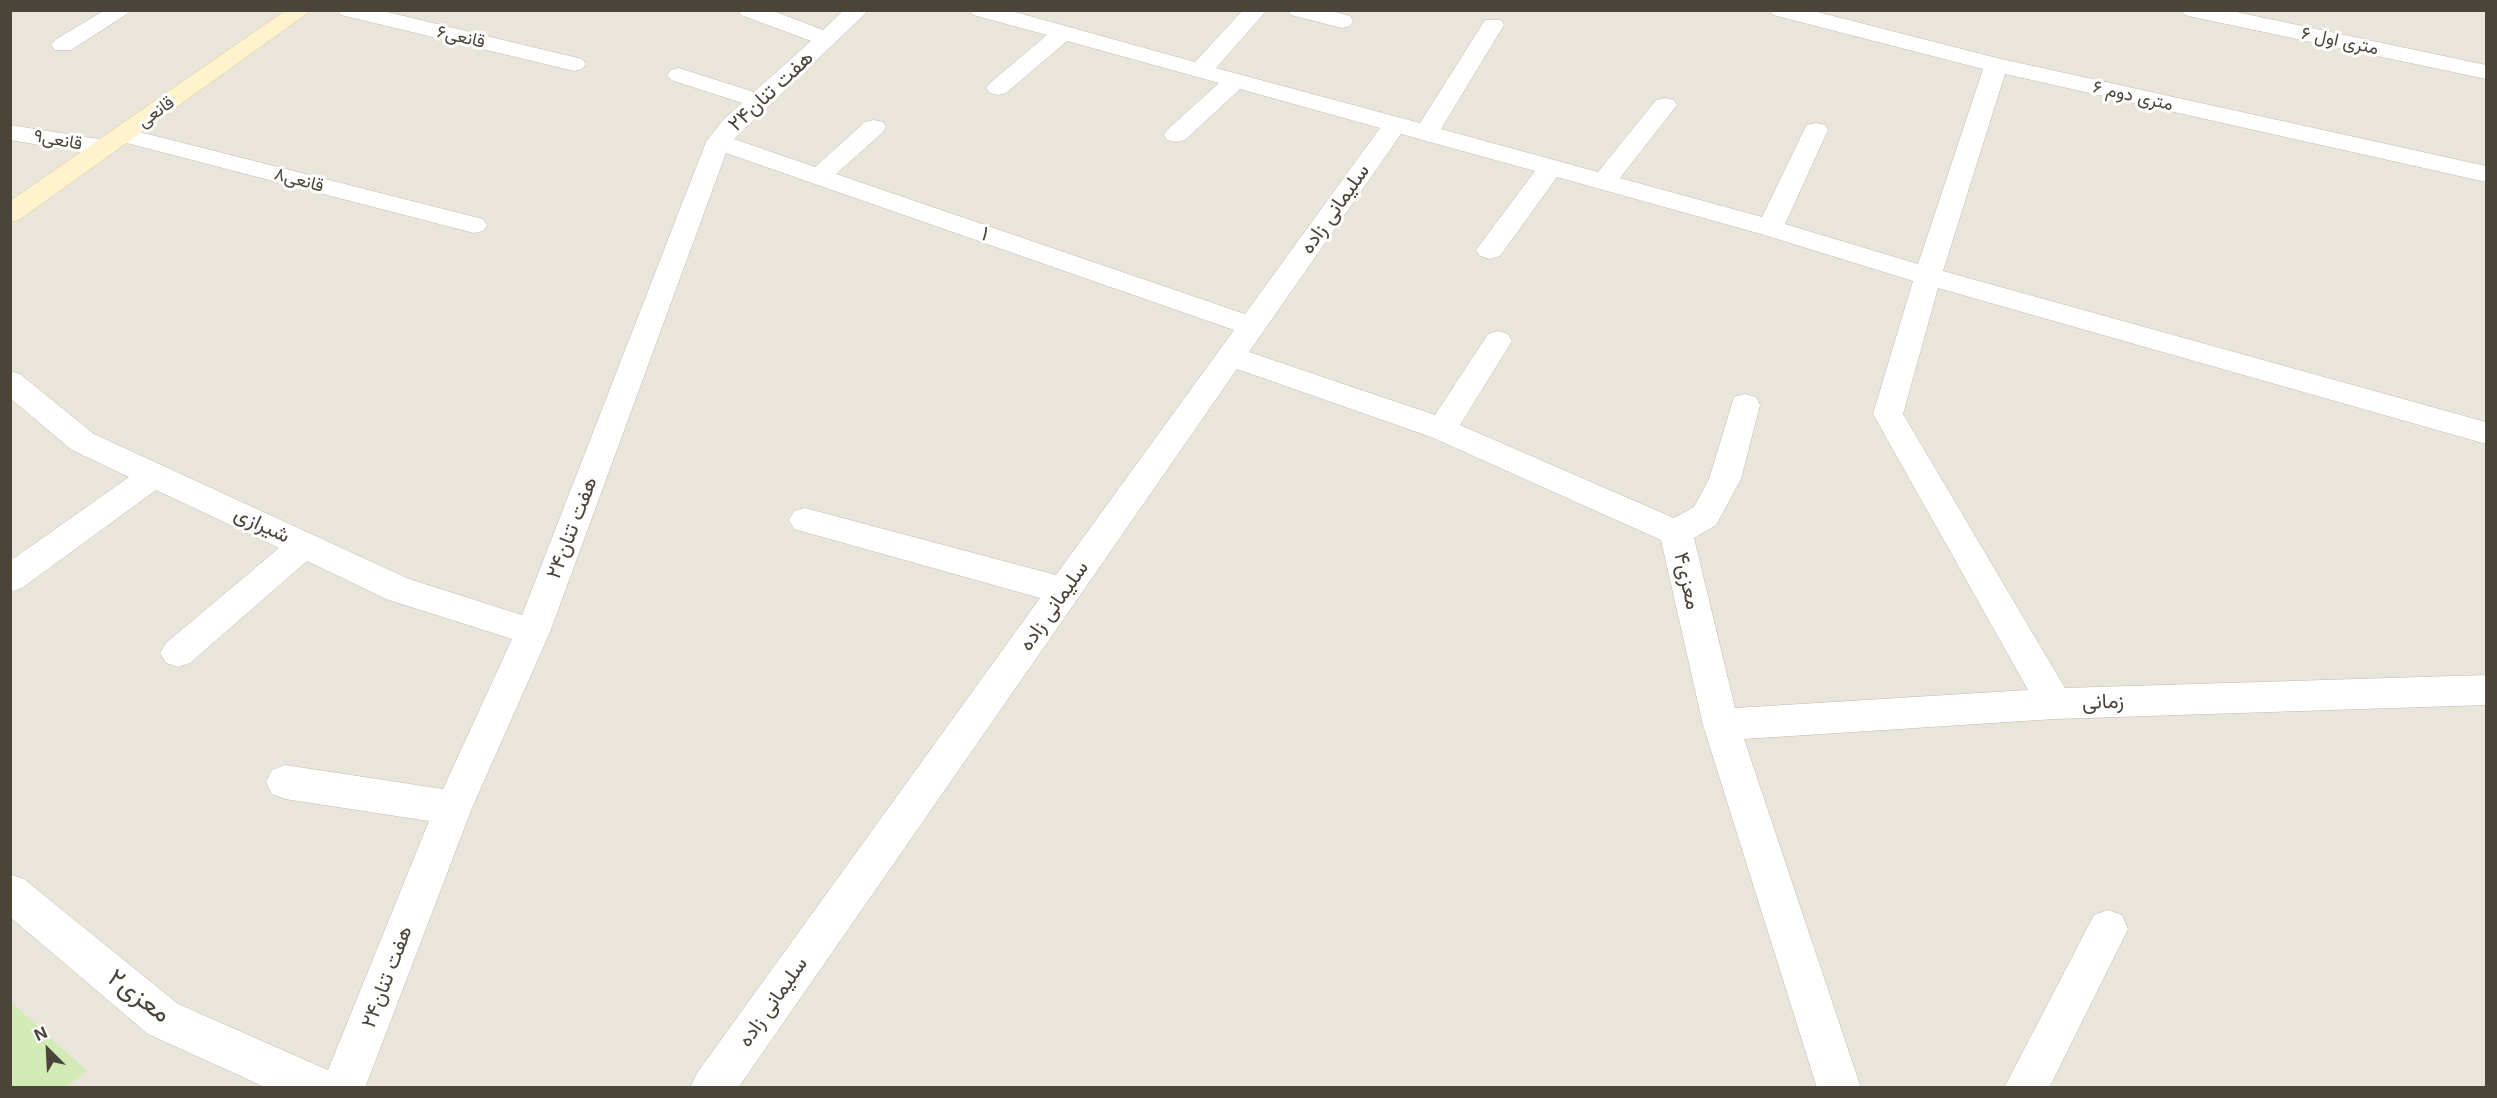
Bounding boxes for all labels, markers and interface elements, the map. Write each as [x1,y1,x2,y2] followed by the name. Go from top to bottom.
[435,21,487,53] street label: ۶قانعی
[2299,22,2381,60] street label: ۶ متری اول
[723,45,819,137] street label: هفت تنان۲۴
[2091,76,2175,116] street label: ۶ متری دوم
[133,92,179,132] street label: قانعی
[32,125,84,155] street label: ۹قانعی
[1295,159,1375,259] street label: سلیمانی زاده
[272,163,326,197] street label: ۸قانعی
[978,221,992,247] street label: ۱
[541,473,603,583] street label: هفت تنان۲۴
[230,501,294,549] street label: شیرازی
[1668,550,1706,612] street label: ۴معزی
[1014,556,1094,656] street label: سلیمانی زاده
[2082,689,2124,715] street label: زمانی
[356,922,418,1032] street label: هفت تنان۲۴
[733,952,813,1052] street label: سلیمانی زاده
[101,962,177,1030] street label: ۲معزی
[18,1020,78,1080] north arrow
[31,1022,50,1045] text: N

